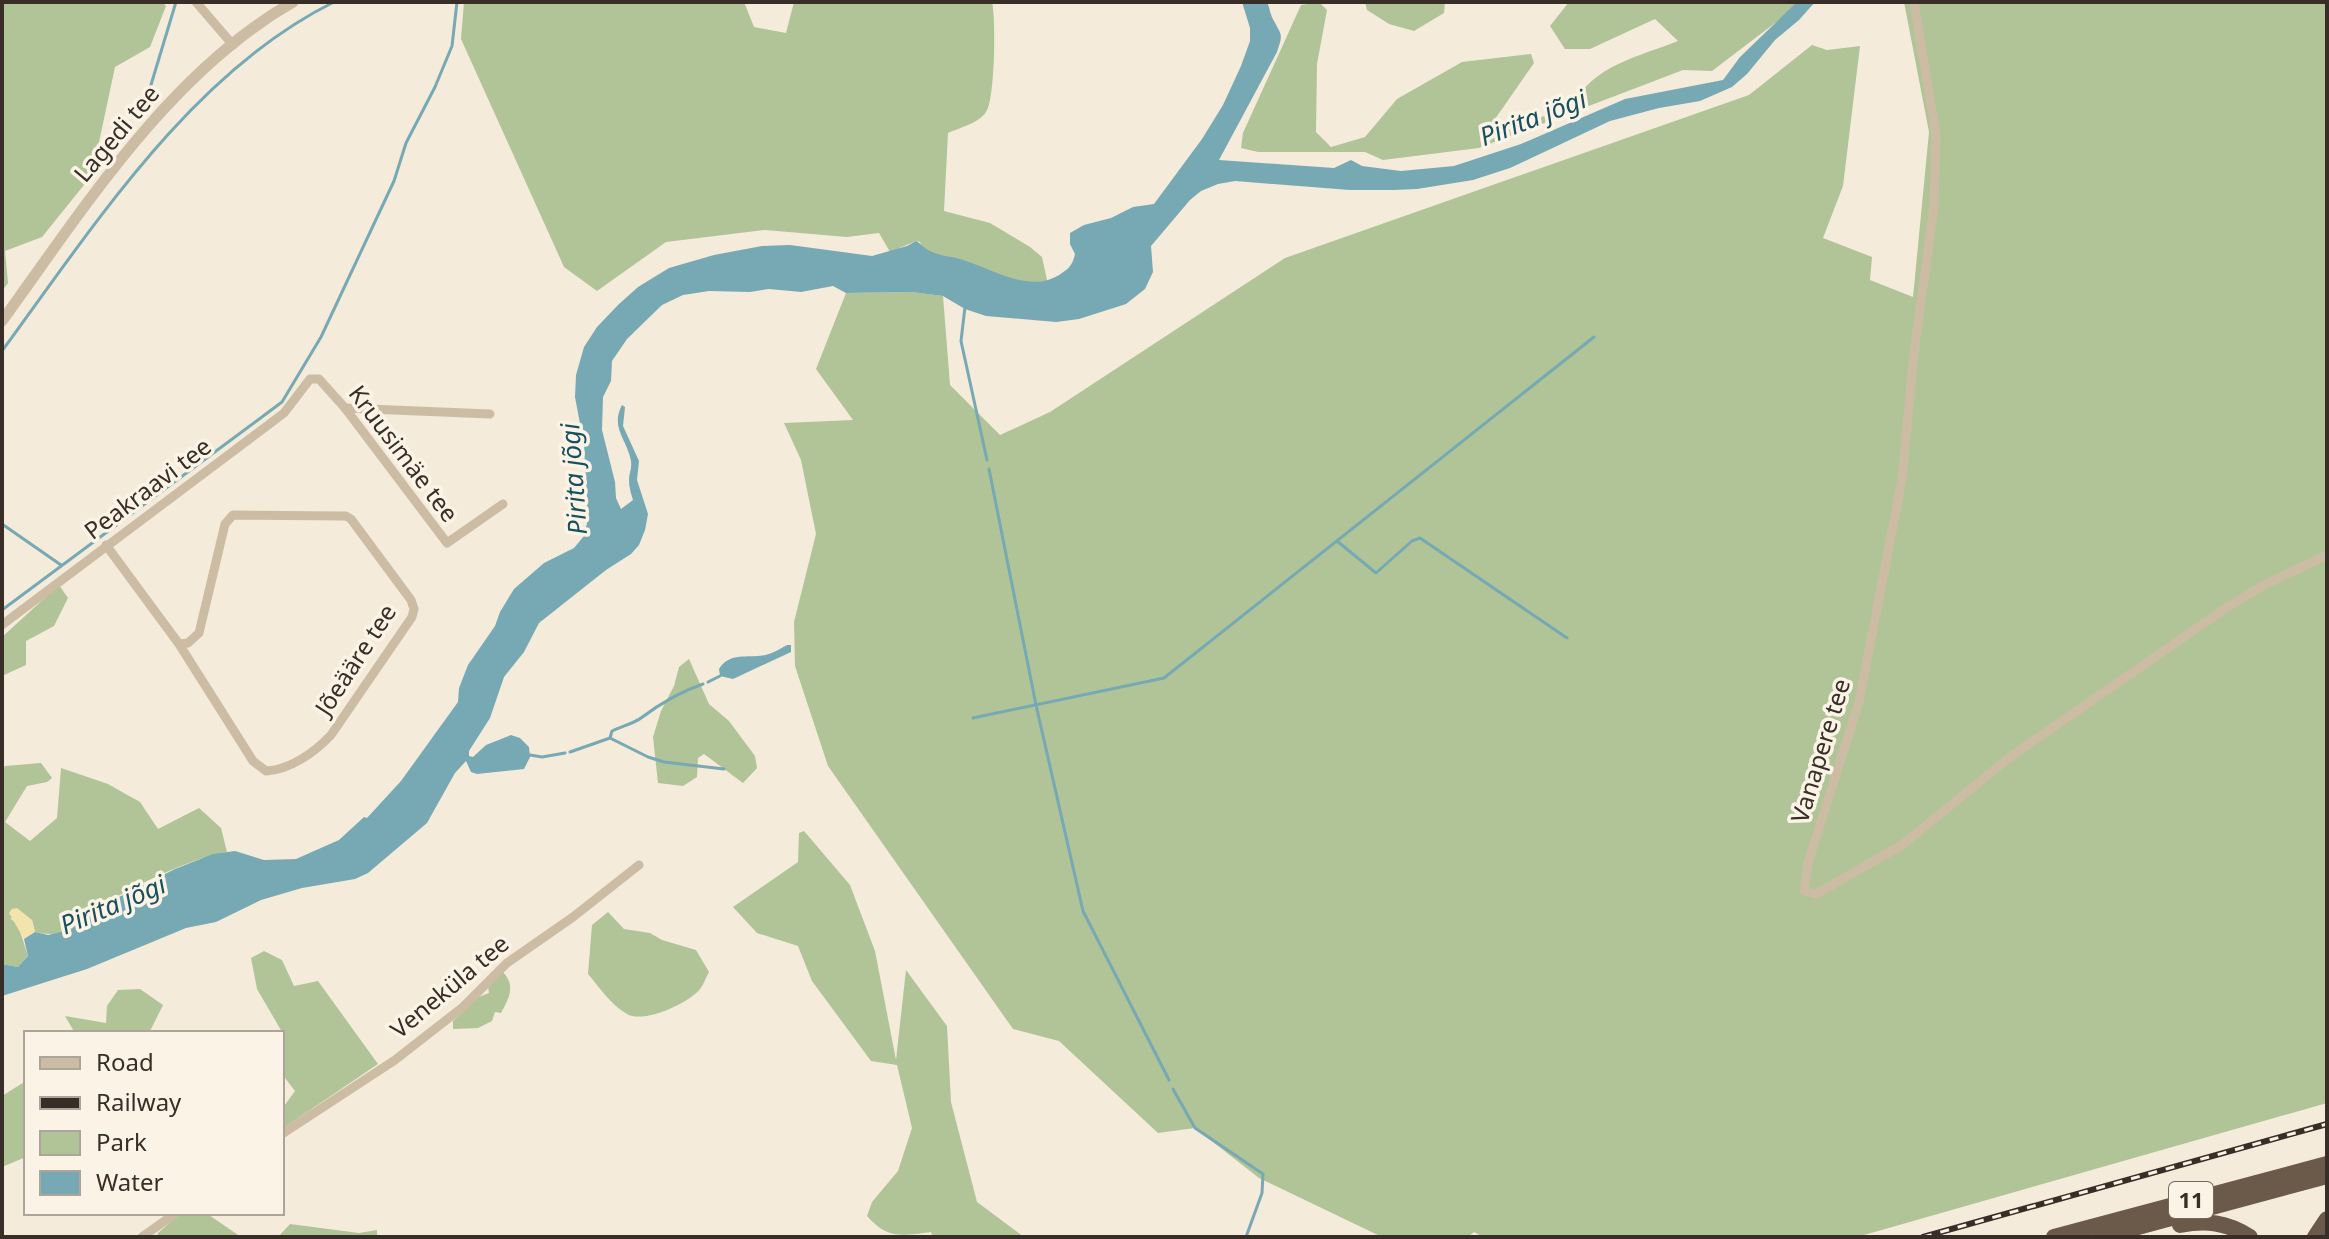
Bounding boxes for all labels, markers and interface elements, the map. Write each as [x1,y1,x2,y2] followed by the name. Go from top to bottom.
[66,78,166,189] street label: Lagedi tee
[1474,80,1592,154] water label: Pirita jõgi
[342,378,467,528] street label: Kruusimäe tee
[551,421,595,536] water label: Pirita jõgi
[77,429,217,546] street label: Peakraavi tee
[305,597,403,723] street label: Jõeääre tee
[1782,675,1857,827] street label: Vanapere tee
[54,865,172,942] water label: Pirita jõgi
[383,927,515,1045] street label: Veneküla tee
[24,1031,284,1215] legend
[96,1045,154,1078] text: Road
[96,1085,182,1118] text: Railway
[96,1125,147,1158] text: Park
[96,1165,164,1198] text: Water
[2169,1182,2213,1218] road number: 11

